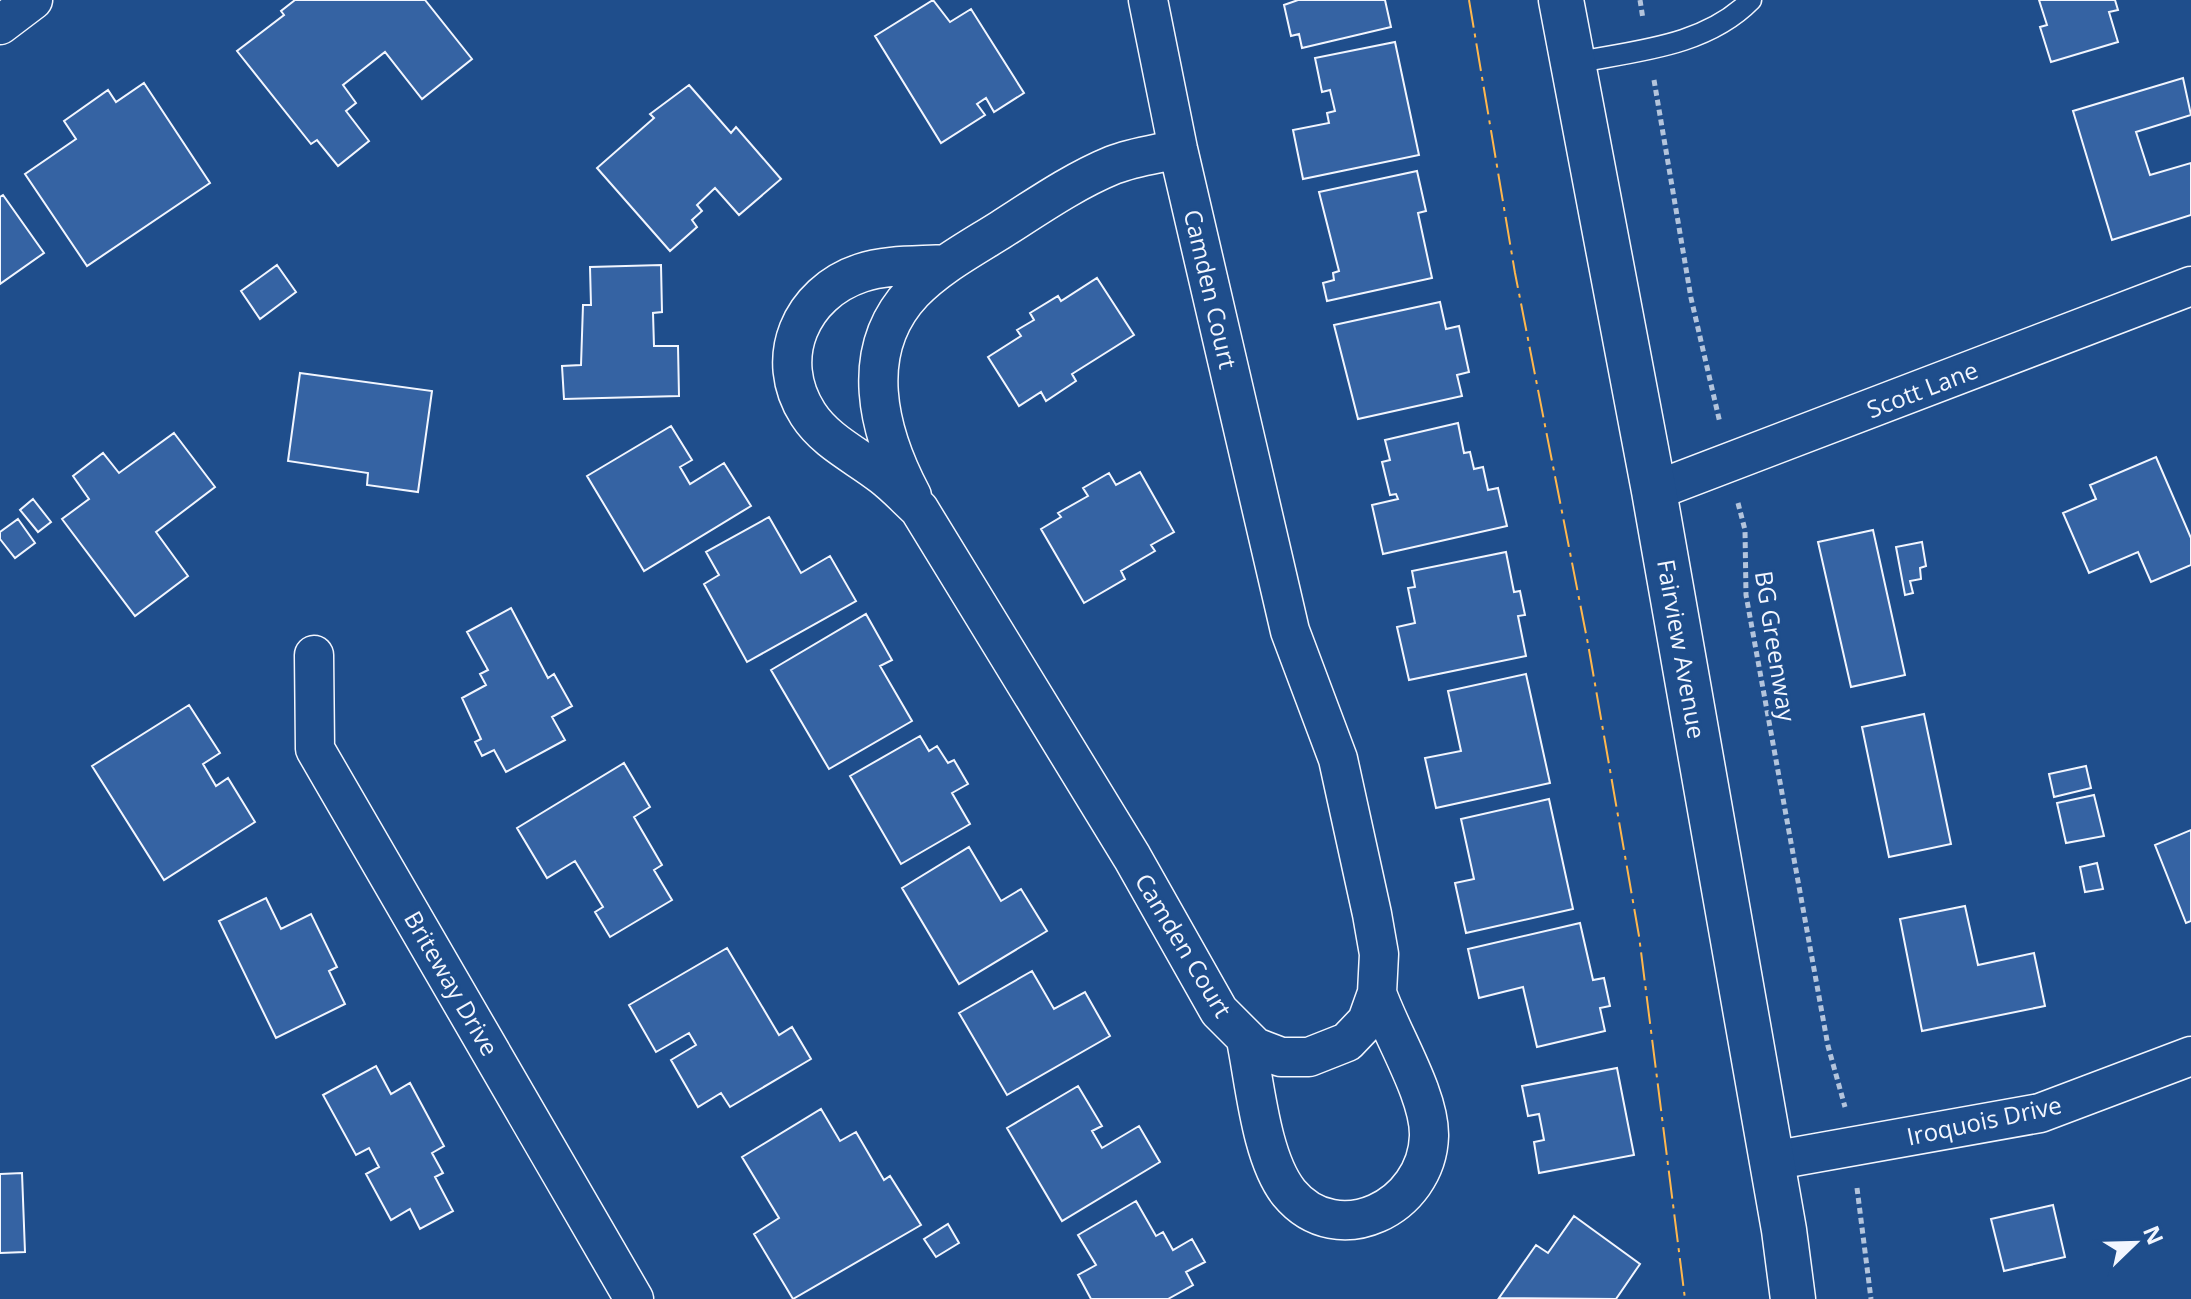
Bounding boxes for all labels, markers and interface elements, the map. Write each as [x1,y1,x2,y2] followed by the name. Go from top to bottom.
[1177,206,1245,372] street label: Camden Court
[1862,353,1982,425] street label: Scott Lane
[1650,557,1714,741] street label: Fairview Avenue
[1748,568,1804,725] street label: BG Greenway
[1128,867,1240,1023] street label: Camden Court
[397,904,507,1062] street label: Briteway Drive
[1904,1088,2064,1152] street label: Iroquois Drive
[2095,1203,2175,1283] north arrow
[2137,1221,2172,1249] text: N

